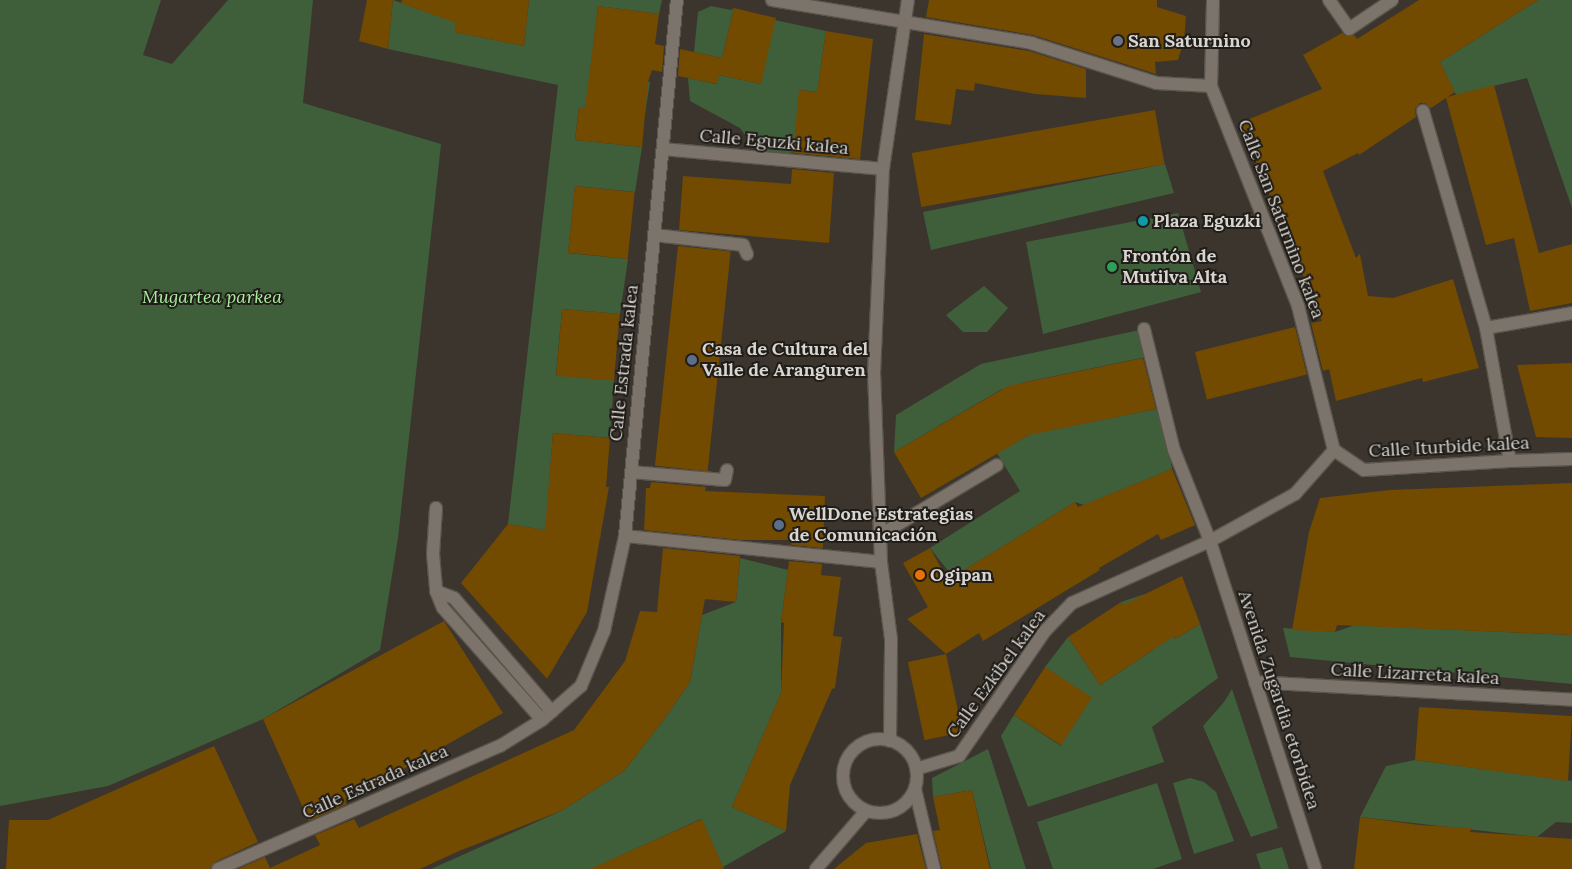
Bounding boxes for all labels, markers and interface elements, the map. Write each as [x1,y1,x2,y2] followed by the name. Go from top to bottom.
[1128,30,1251,52] place label: San Saturnino
[1112,35,1124,47] marker: San Saturnino
[1233,117,1329,321] street label: Calle San Saturnino kalea
[699,125,849,159] street label: Calle Eguzki kalea
[1153,210,1261,232] place label: Plaza Eguzki
[1137,215,1149,227] marker: Plaza Eguzki
[1122,246,1227,288] place label: Frontón de Mutilva Alta
[1106,261,1118,273] marker: Frontón de Mutilva Alta
[605,284,643,442] street label: Calle Estrada kalea
[142,286,282,308] park label: Mugartea parkea
[702,339,868,382] place label: Casa de Cultura del Valle de Aranguren
[686,354,698,366] marker: Casa de Cultura del Valle de Aranguren
[1368,432,1530,462] street label: Calle Iturbide kalea
[789,504,973,546] place label: WellDone Estrategias de Comunicación
[773,519,785,531] marker: WellDone Estrategias de Comunicación
[930,564,993,586] place label: Ogipan
[914,569,926,581] marker: Ogipan
[1233,588,1325,812] street label: Avenida Zugardia etorbidea
[942,605,1050,743] street label: Calle Ezkibel kalea
[1330,659,1500,689] street label: Calle Lizarreta kalea
[299,740,451,824] street label: Calle Estrada kalea

